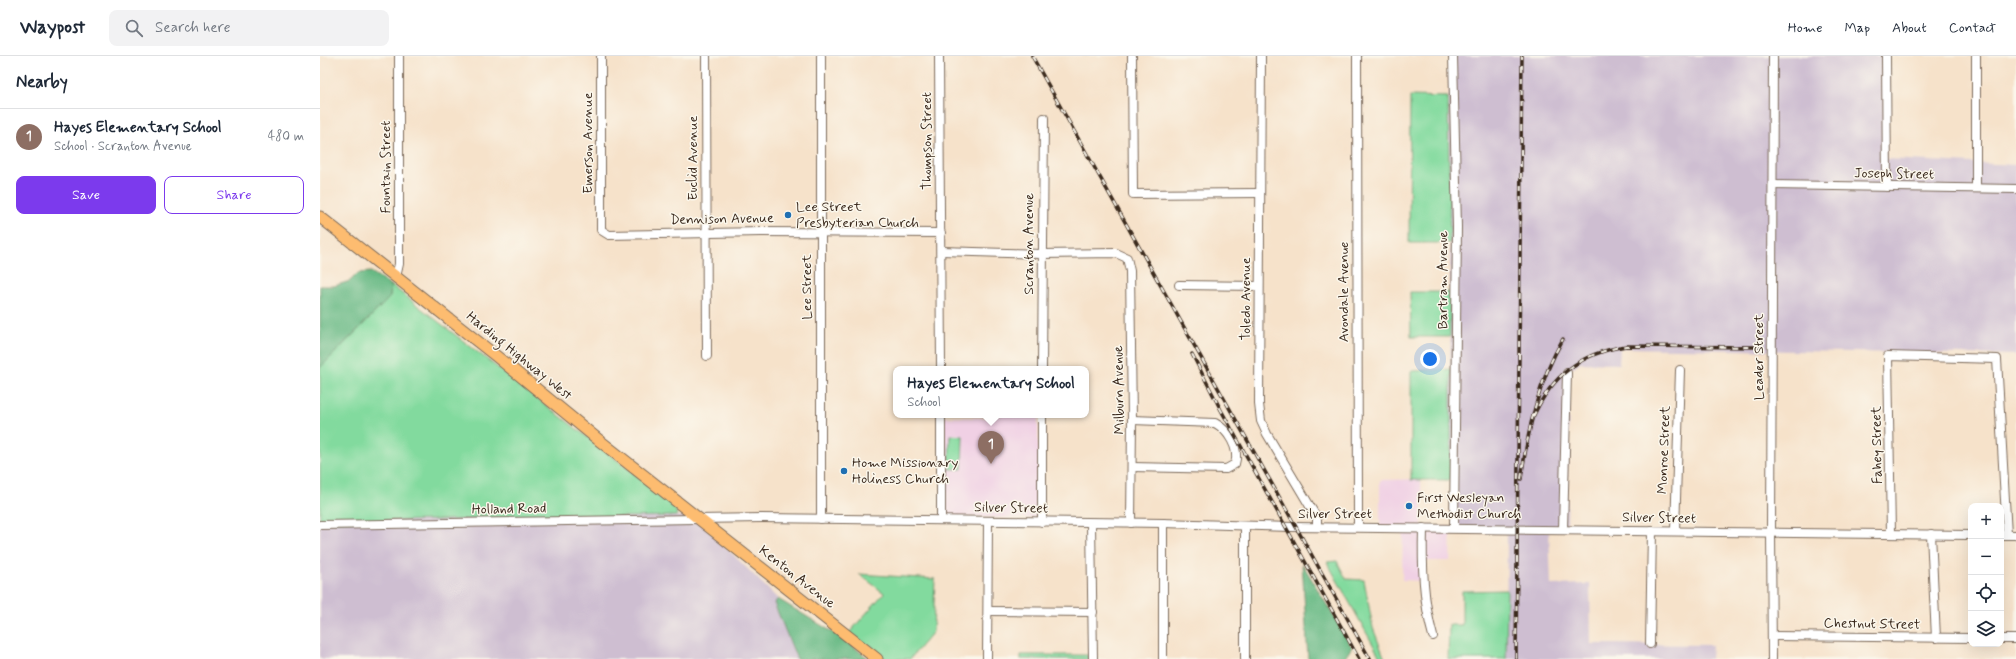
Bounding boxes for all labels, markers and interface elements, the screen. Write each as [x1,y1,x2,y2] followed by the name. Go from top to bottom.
[109,10,389,46] search box
[20,15,85,40] text: Waypost
[123,17,145,39] icon: search
[155,18,231,38] text: Search here
[1788,19,1822,37] text: Home
[1844,19,1870,37] text: Map
[1892,19,1927,37] text: About
[1949,19,1996,37] text: Contact
[16,71,68,93] text: Nearby
[579,92,597,194] street label: Emerson Avenue
[918,92,936,190] street label: Thompson Street
[684,115,702,200] street label: Euclid Avenue
[54,118,222,138] text: Hayes Elementary School
[377,121,395,214] street label: Fountain Street
[26,128,32,145] text: 1
[268,128,304,145] text: 480 m
[54,138,192,155] text: School · Scranton Avenue
[1854,164,1934,184] street label: Joseph Street
[16,176,156,214] button: Save
[164,176,304,214] button: Share
[1020,193,1038,295] street label: Scranton Avenue
[796,198,919,232] place label: Lee Street Presbyterian Church
[670,209,774,229] street label: Dennison Avenue
[783,210,793,220] marker: Lee Street Presbyterian Church
[1434,230,1452,329] street label: Bartram Avenue
[1335,242,1353,342] street label: Avondale Avenue
[798,253,816,320] street label: Lee Street
[1237,257,1255,341] street label: Toledo Avenue
[461,308,576,406] street label: Harding Highway West
[1750,313,1768,400] street label: Leader Street
[1109,345,1129,435] street label: Milburn Avenue
[1420,349,1440,369] your location
[893,366,1089,418] popup
[907,374,1075,394] text: Hayes Elementary School
[907,394,941,411] text: School
[1653,405,1675,494] street label: Monroe Street
[1867,405,1887,484] street label: Fahey Street
[978,431,1004,464] pin: 1
[852,454,959,488] place label: Home Missionary Holiness Church
[839,466,849,476] marker: Home Missionary Holiness Church
[1417,489,1522,523] place label: First Wesleyan Methodist Church
[974,498,1048,518] street label: Silver Street
[471,499,547,519] street label: Holland Road
[1404,501,1414,511] marker: First Wesleyan Methodist Church
[1968,503,2004,647] map controls
[1968,503,2004,539] button: +
[1298,505,1372,523] street label: Silver Street
[1622,508,1696,528] street label: Silver Street
[1968,539,2004,575] button: −
[755,541,839,613] street label: Kenton Avenue
[1968,575,2004,611] button: locate
[1968,611,2004,647] button: layers
[1823,614,1921,634] street label: Chestnut Street

